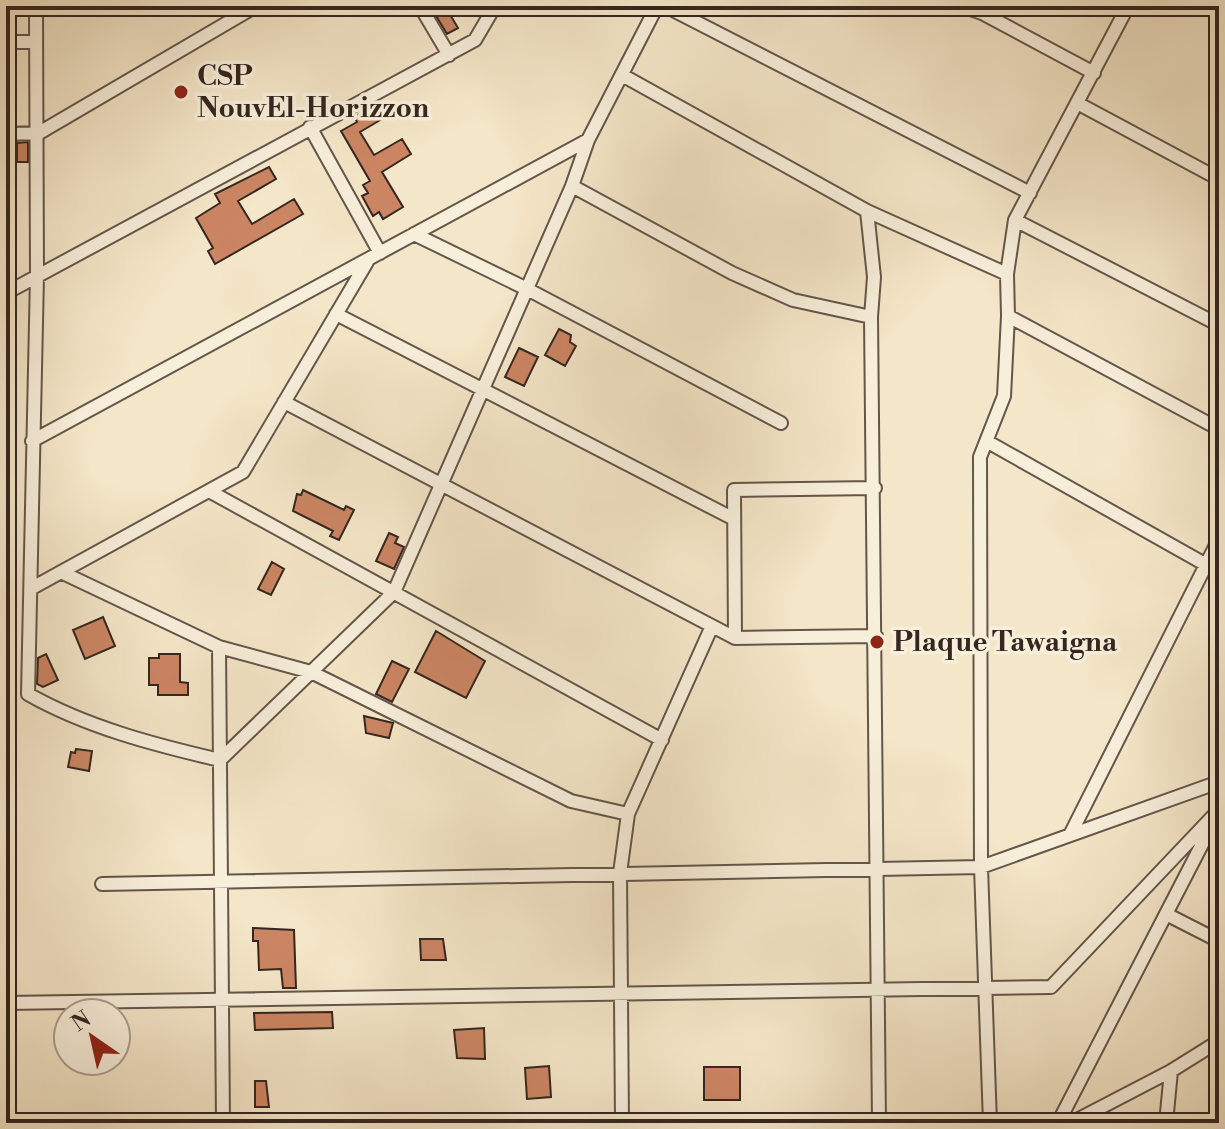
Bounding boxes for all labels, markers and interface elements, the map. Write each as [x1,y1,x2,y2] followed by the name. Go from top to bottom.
[197,59,429,126] place label: CSP NouvEl-Horizzon
[172,83,190,101] marker: CSP NouvEl-Horizzon
[893,625,1118,660] place label: Plaque Tawaigna
[868,633,886,651] marker: Plaque Tawaigna
[52,997,132,1077] north arrow
[67,1005,97,1038] text: N

